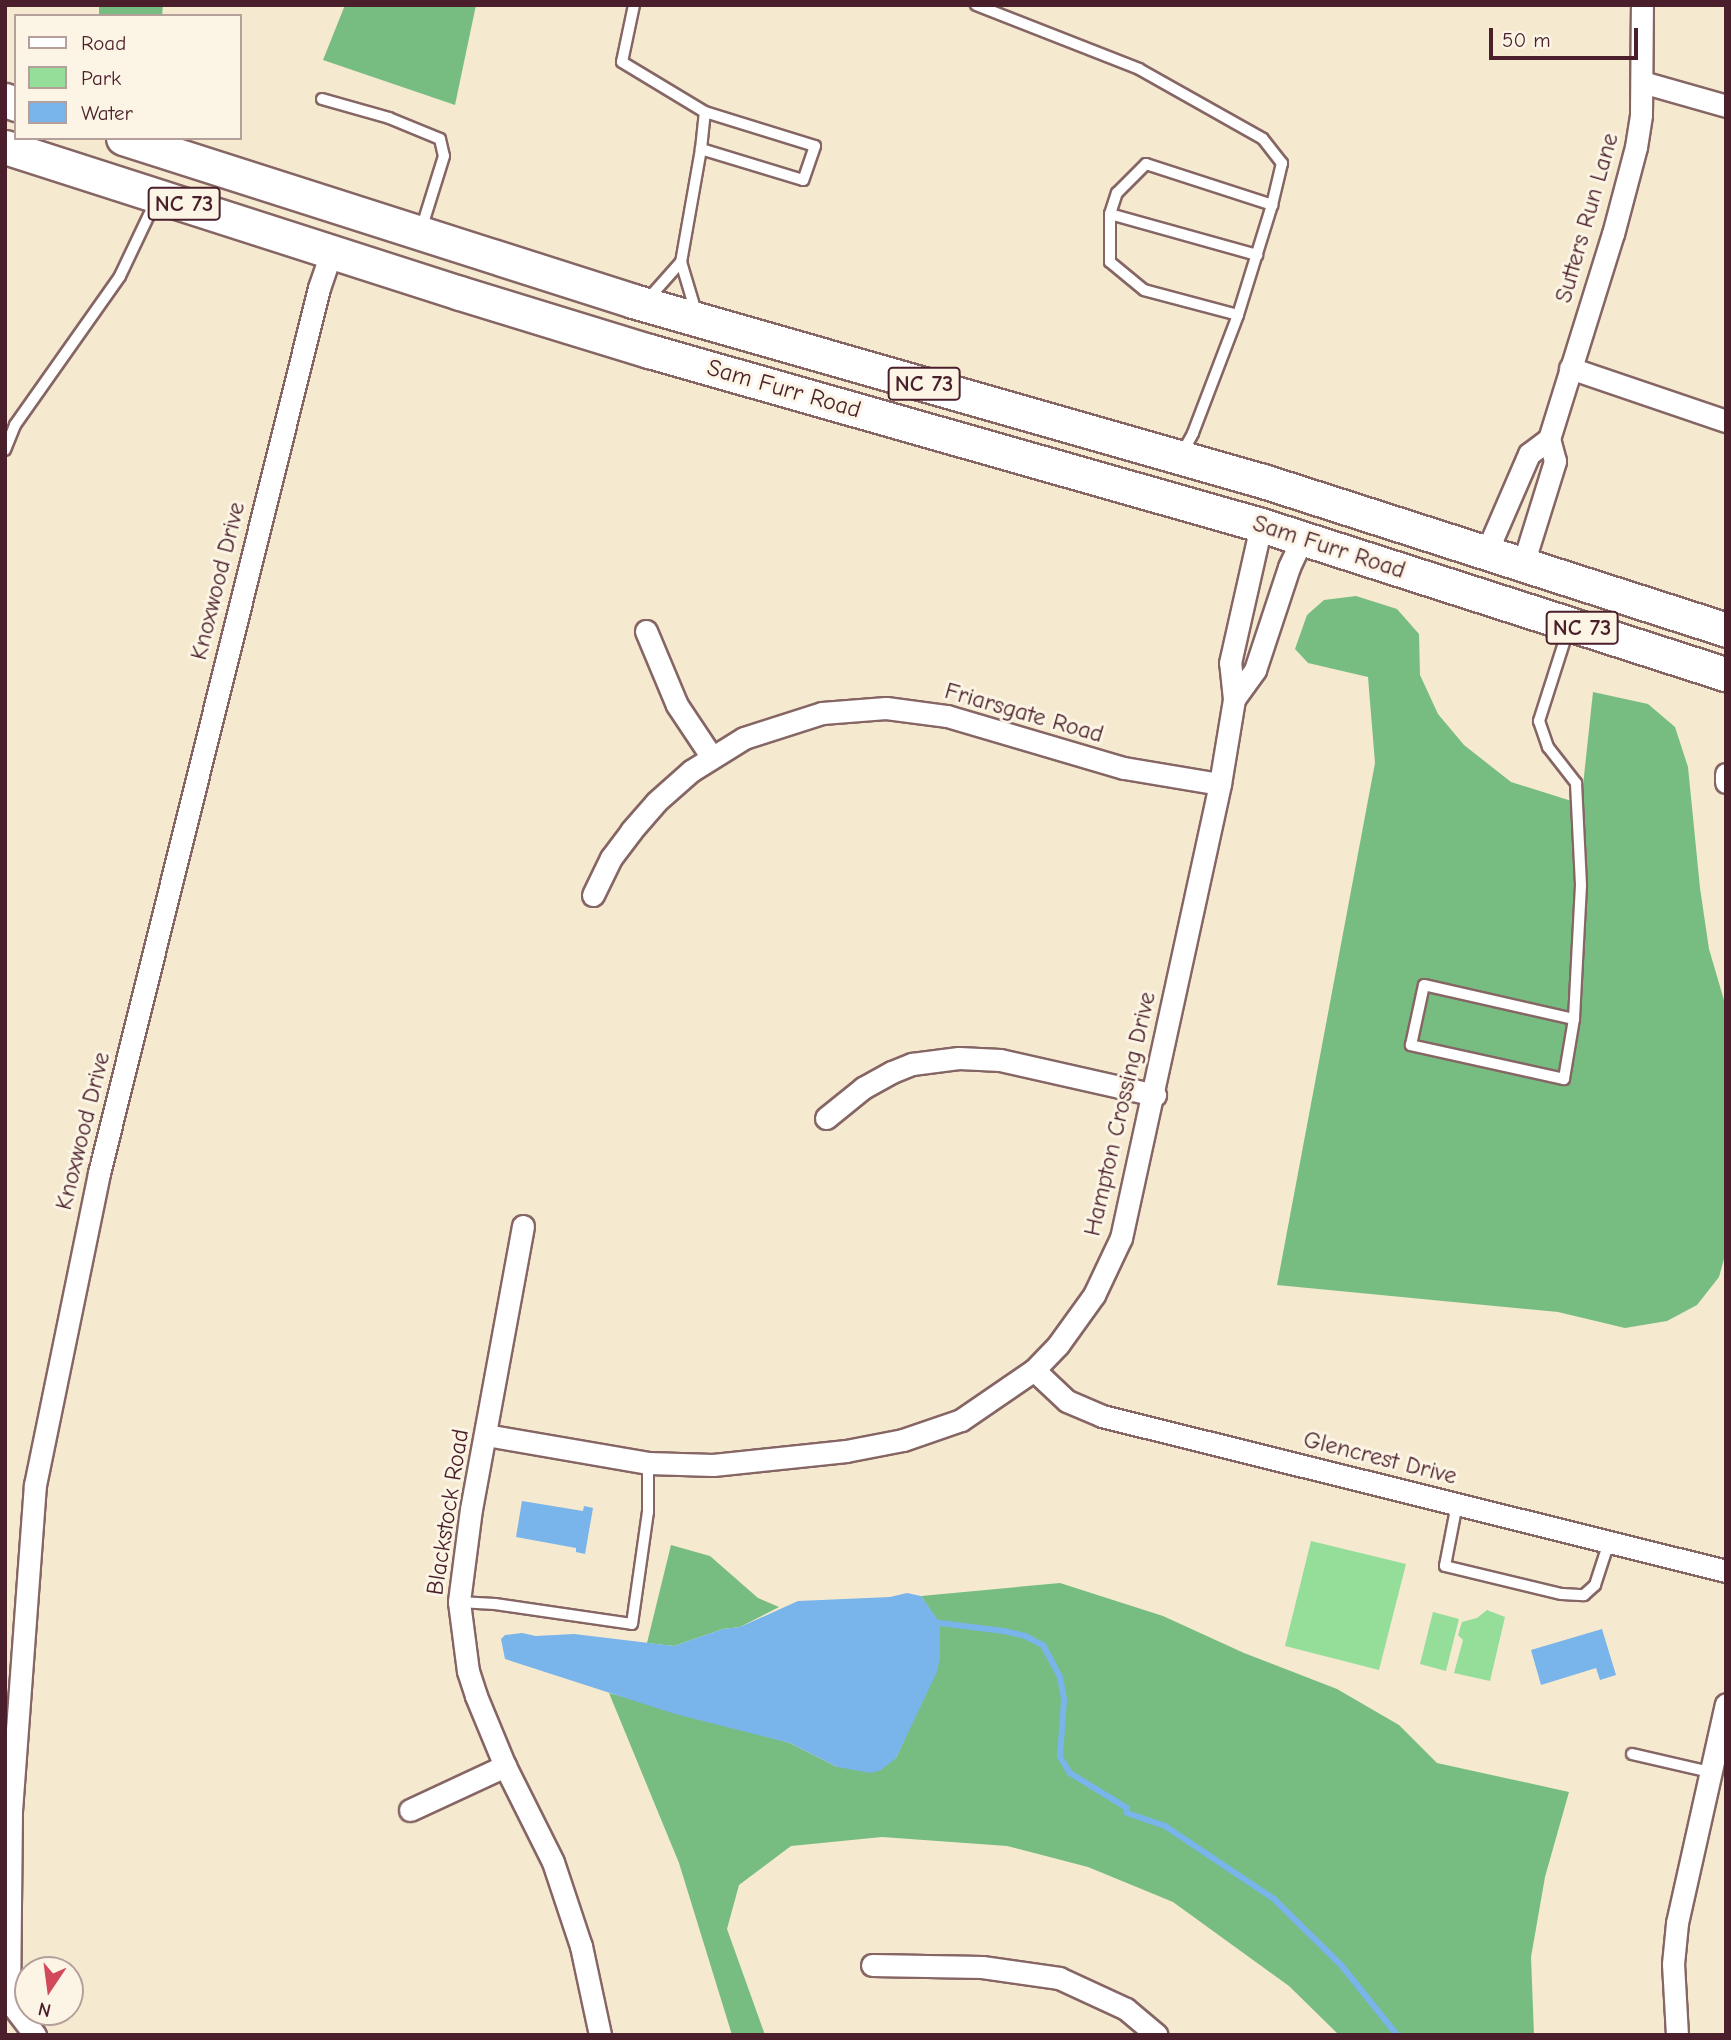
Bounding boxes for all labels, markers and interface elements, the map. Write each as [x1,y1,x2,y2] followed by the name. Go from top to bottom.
[14,14,242,140] legend
[1493,14,1642,58] scale bar
[1502,28,1551,52] text: 50 m
[81,31,126,55] text: Road
[81,66,121,90] text: Park
[81,101,133,125] text: Water
[1549,130,1625,306] street label: Sutters Run Lane
[147,184,221,224] road number: NC 73
[704,353,864,425] street label: Sam Furr Road
[887,364,961,404] road number: NC 73
[184,499,252,663] street label: Knoxwood Drive
[1249,509,1409,585] street label: Sam Furr Road
[1545,608,1619,648] road number: NC 73
[941,677,1107,749] street label: Friarsgate Road
[1078,989,1162,1239] street label: Hampton Crossing Drive
[49,1049,117,1213] street label: Knoxwood Drive
[1300,1425,1460,1491] street label: Glencrest Drive
[421,1427,475,1597] street label: Blackstock Road
[14,1956,84,2026] north arrow
[36,1997,53,2022] text: N

